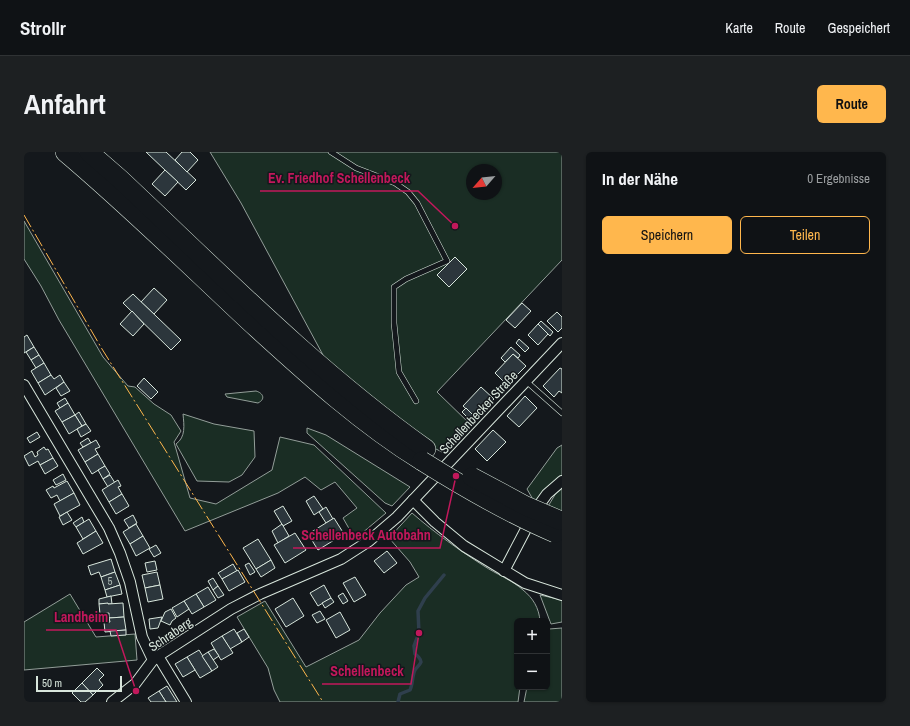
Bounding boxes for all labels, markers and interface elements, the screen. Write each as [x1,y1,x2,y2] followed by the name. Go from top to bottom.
[20,15,66,41] text: Strollr
[725,19,753,37] text: Karte
[775,19,805,37] text: Route
[827,19,890,37] text: Gespeichert
[24,85,106,123] text: Anfahrt
[817,85,886,123] button: Route
[466,164,502,200] north arrow
[260,165,418,191] callout: Ev. Friedhof Schellenbeck
[602,167,678,190] text: In der Nähe
[268,169,411,187] text: Ev. Friedhof Schellenbeck
[807,170,870,187] text: 0 Ergebnisse
[602,216,732,254] button: Speichern
[740,216,870,254] button: Teilen
[435,367,521,458] street label: Schellenbecker Straße
[293,522,440,548] callout: Schellenbeck Autobahn
[301,526,431,544] text: Schellenbeck Autobahn
[107,574,113,588] house number: 5
[46,604,116,630] callout: Landheim
[54,608,108,626] text: Landheim
[145,614,195,655] street label: Schraberg
[514,618,550,690] map controls
[514,618,550,654] button: +
[514,654,550,690] button: −
[322,658,411,684] callout: Schellenbeck
[330,662,404,680] text: Schellenbeck
[36,674,122,693] scale bar
[42,676,62,690] text: 50 m

